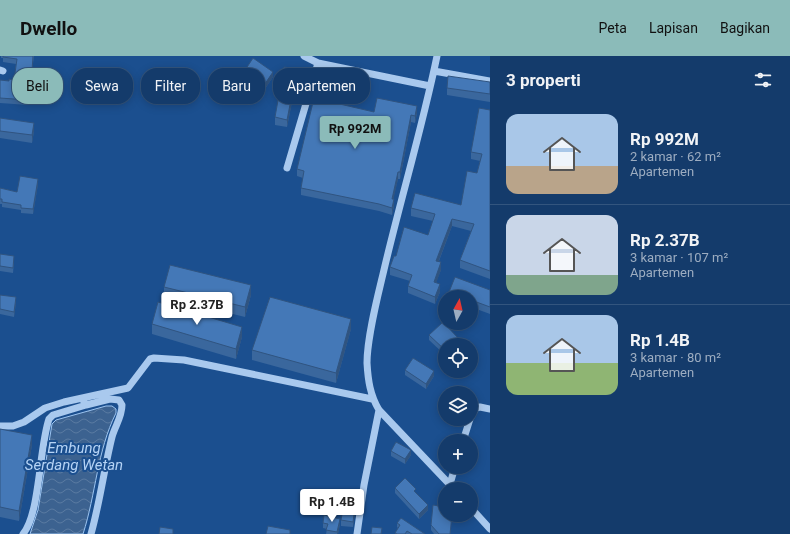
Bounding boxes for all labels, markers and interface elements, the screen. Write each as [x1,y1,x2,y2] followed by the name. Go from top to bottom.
[20,17,77,40] text: Dwello
[599,20,627,36] text: Peta
[649,20,698,36] text: Lapisan
[720,20,770,36] text: Bagikan
[12,68,63,104] chip: Beli
[71,68,133,104] chip: Sewa
[141,68,200,104] chip: Filter
[208,68,265,104] chip: Baru
[273,68,370,104] chip: Apartemen
[752,69,774,91] icon: filters
[506,70,581,90] text: 3 properti
[318,116,392,150] pin: Rp 992M
[329,121,381,136] text: Rp 992M
[630,129,699,149] text: Rp 992M
[538,130,586,178] icon: home
[630,149,721,164] text: 2 kamar · 62 m²
[630,164,694,179] text: Apartemen
[630,230,700,250] text: Rp 2.37B
[538,231,586,279] icon: home
[630,250,728,265] text: 3 kamar · 107 m²
[630,265,694,280] text: Apartemen
[438,290,478,330] north arrow
[438,290,478,522] map controls
[156,292,238,326] pin: Rp 2.37B
[170,297,224,312] text: Rp 2.37B
[630,330,690,350] text: Rp 1.4B
[538,331,586,379] icon: home
[438,338,478,378] button: locate
[630,350,721,365] text: 3 kamar · 80 m²
[630,365,694,380] text: Apartemen
[438,386,478,426] button: layers
[438,434,478,474] button: +
[25,439,123,474] water label: Embung Serdang Wetan
[438,482,478,522] button: −
[295,489,369,523] pin: Rp 1.4B
[309,494,355,509] text: Rp 1.4B

